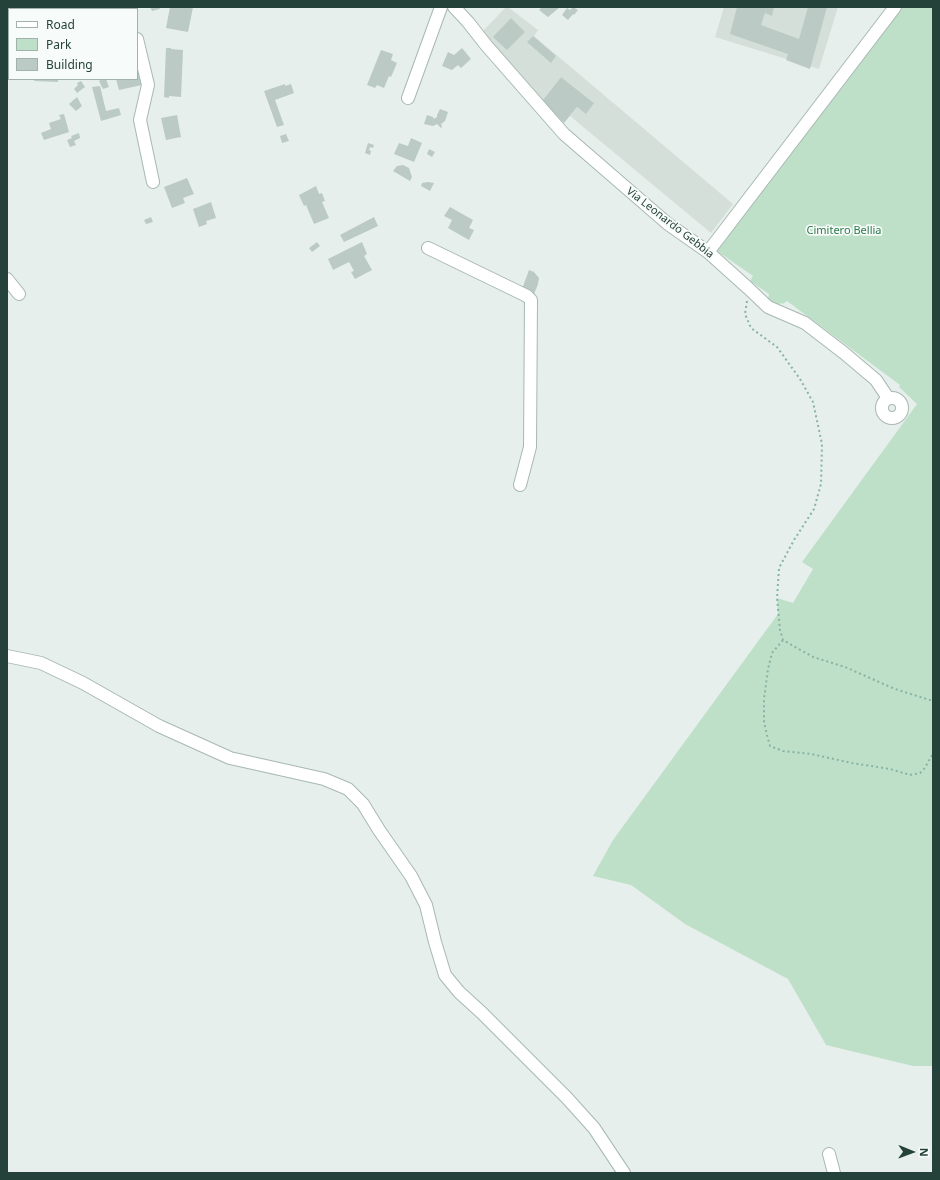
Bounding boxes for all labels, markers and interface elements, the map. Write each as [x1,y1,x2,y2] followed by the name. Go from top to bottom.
[8,8,138,80] legend
[46,16,75,33] text: Road
[46,36,71,53] text: Park
[46,56,93,73] text: Building
[624,185,716,261] street label: Via Leonardo Gebbia
[807,224,881,238] park label: Cimitero Bellia
[892,1132,932,1172] north arrow
[917,1148,932,1157] text: N

